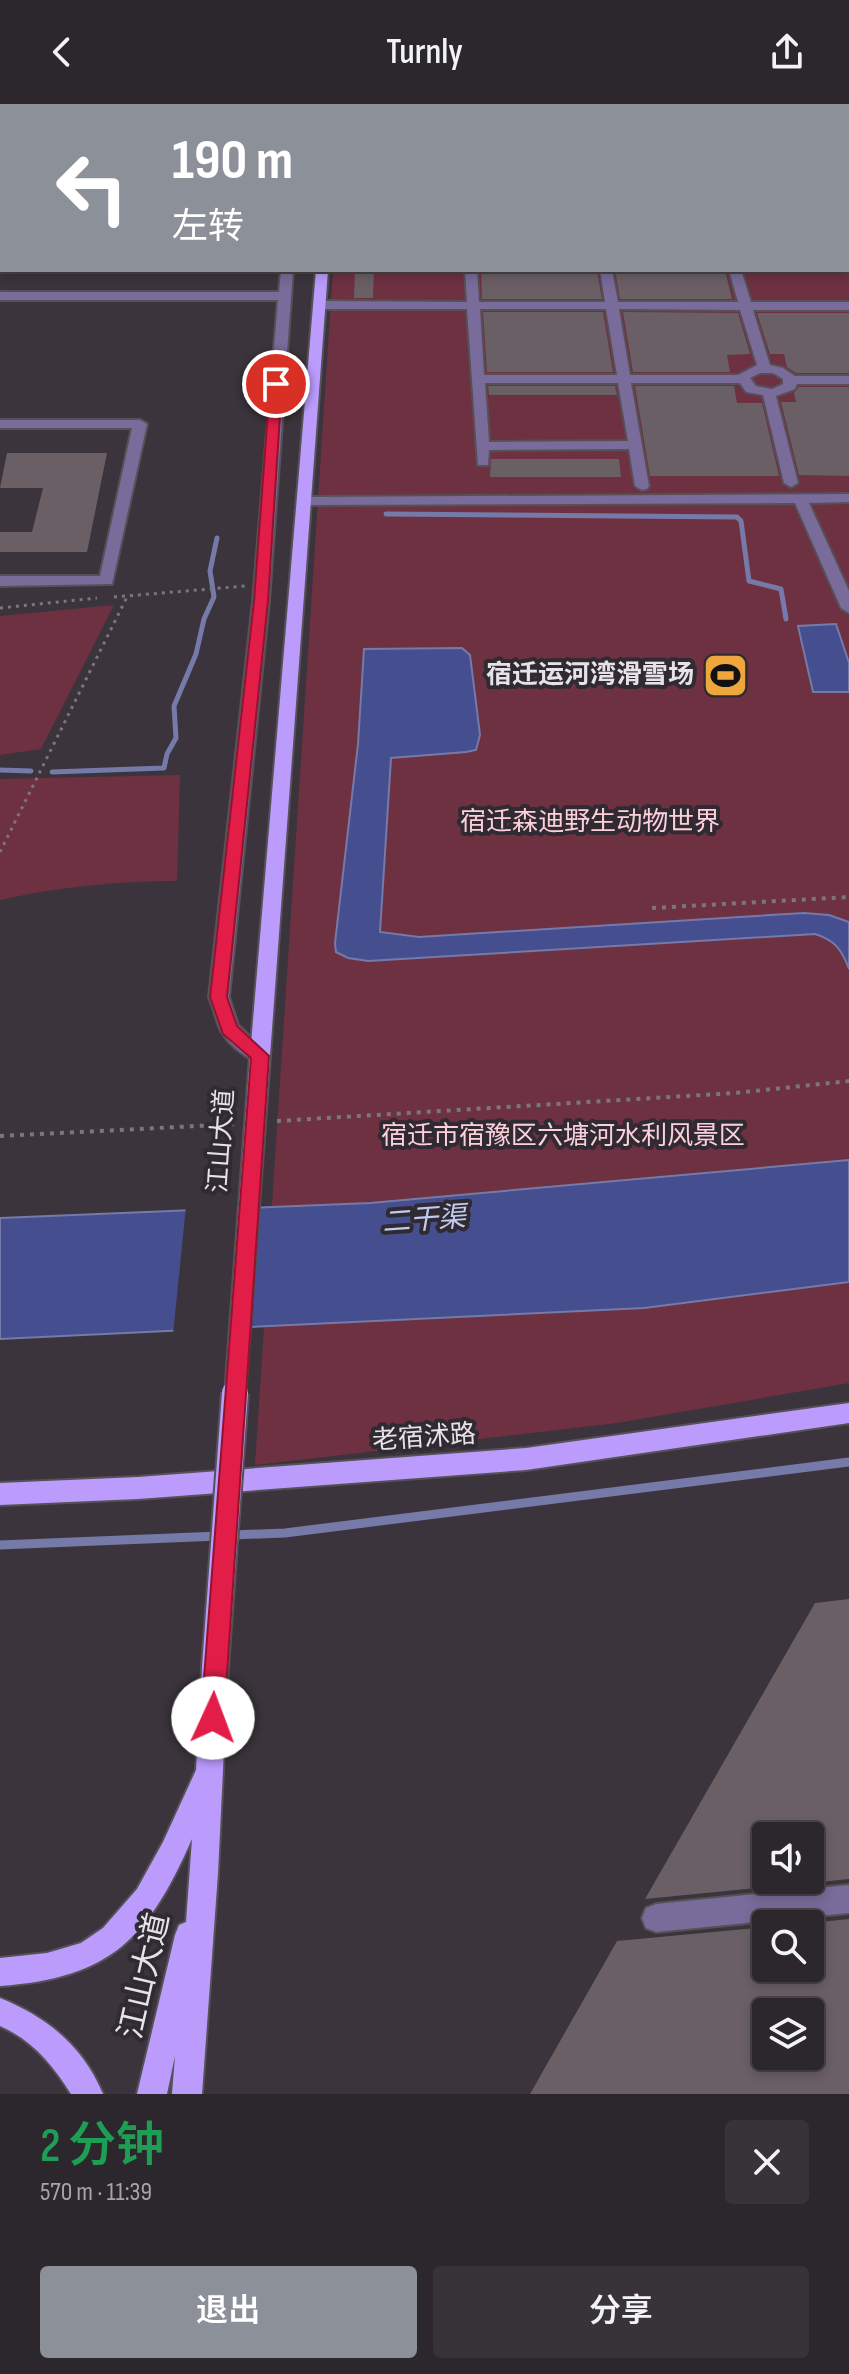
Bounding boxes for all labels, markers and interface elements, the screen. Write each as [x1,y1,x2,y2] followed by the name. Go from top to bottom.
[40,30,84,74] icon: back
[765,30,809,74] icon: share
[386,31,463,74] text: Turnly
[172,128,293,195] text: 190 m
[40,136,144,240] icon: left
[172,206,244,249] text: 左转
[242,350,310,418] pin
[254,362,298,406] icon: arrive
[701,651,749,699] sports icon: 宿迁运河湾滑雪场
[486,660,694,691] place label: 宿迁运河湾滑雪场
[460,807,720,838] park label: 宿迁森迪野生动物世界
[203,1088,241,1194] street label: 江山大道
[381,1121,745,1152] park label: 宿迁市宿豫区六塘河水利风景区
[381,1200,471,1239] water label: 二干渠
[371,1419,477,1457] street label: 老宿沭路
[171,1676,255,1760] position arrow
[752,1822,824,2070] map controls
[752,1822,824,1894] button: sound
[112,1909,178,2043] street label: 江山大道
[752,1910,824,1982] button: search
[752,1998,824,2070] button: layers
[40,2118,164,2175] text: 2 分钟
[725,2120,809,2204] button: close
[40,2177,152,2208] text: 570 m · 11:39
[40,2266,417,2358] button: 退出
[433,2266,809,2358] button: 分享

